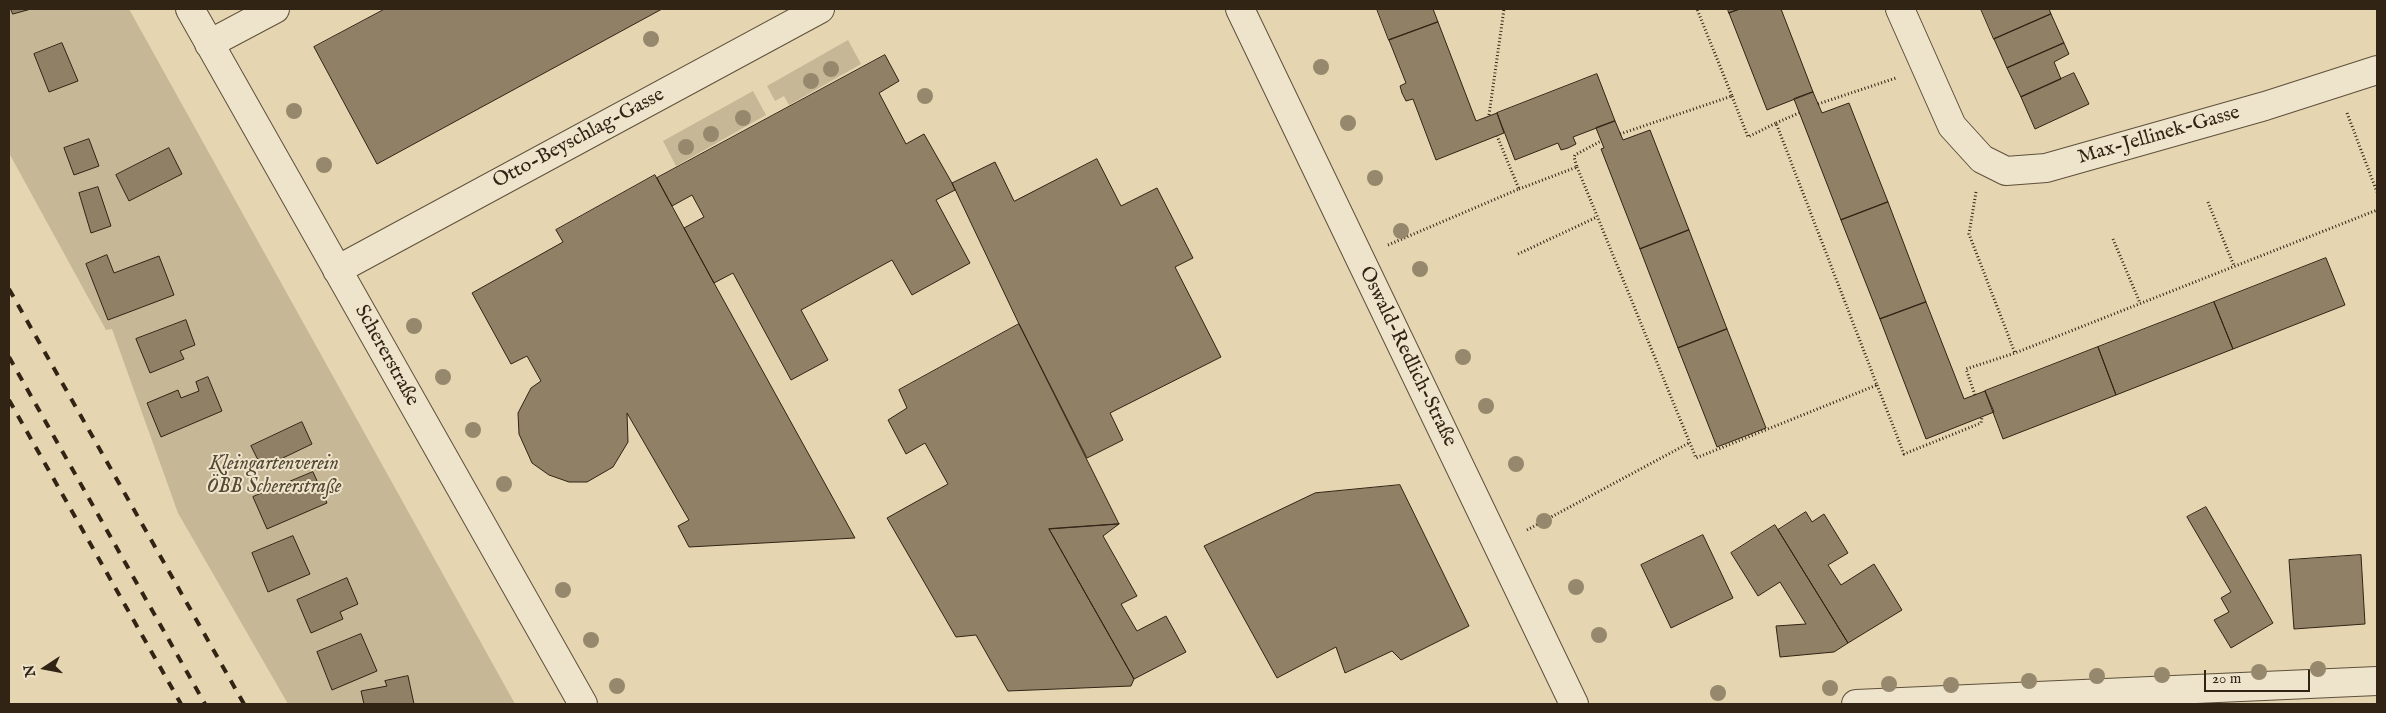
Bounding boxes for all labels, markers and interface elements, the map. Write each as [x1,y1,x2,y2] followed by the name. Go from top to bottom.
[489,84,669,194] street label: Otto-Beyschlag-Gasse
[2075,101,2243,171] street label: Max-Jellinek-Gasse
[1353,263,1461,451] street label: Oswald-Redlich-Straße
[348,301,424,411] street label: Schererstraße
[207,453,341,500] park label: Kleingartenverein ÖBB Schererstraße
[20,643,70,693] north arrow
[2206,660,2312,692] scale bar
[20,663,40,679] text: N
[2212,669,2241,688] text: 20 m

